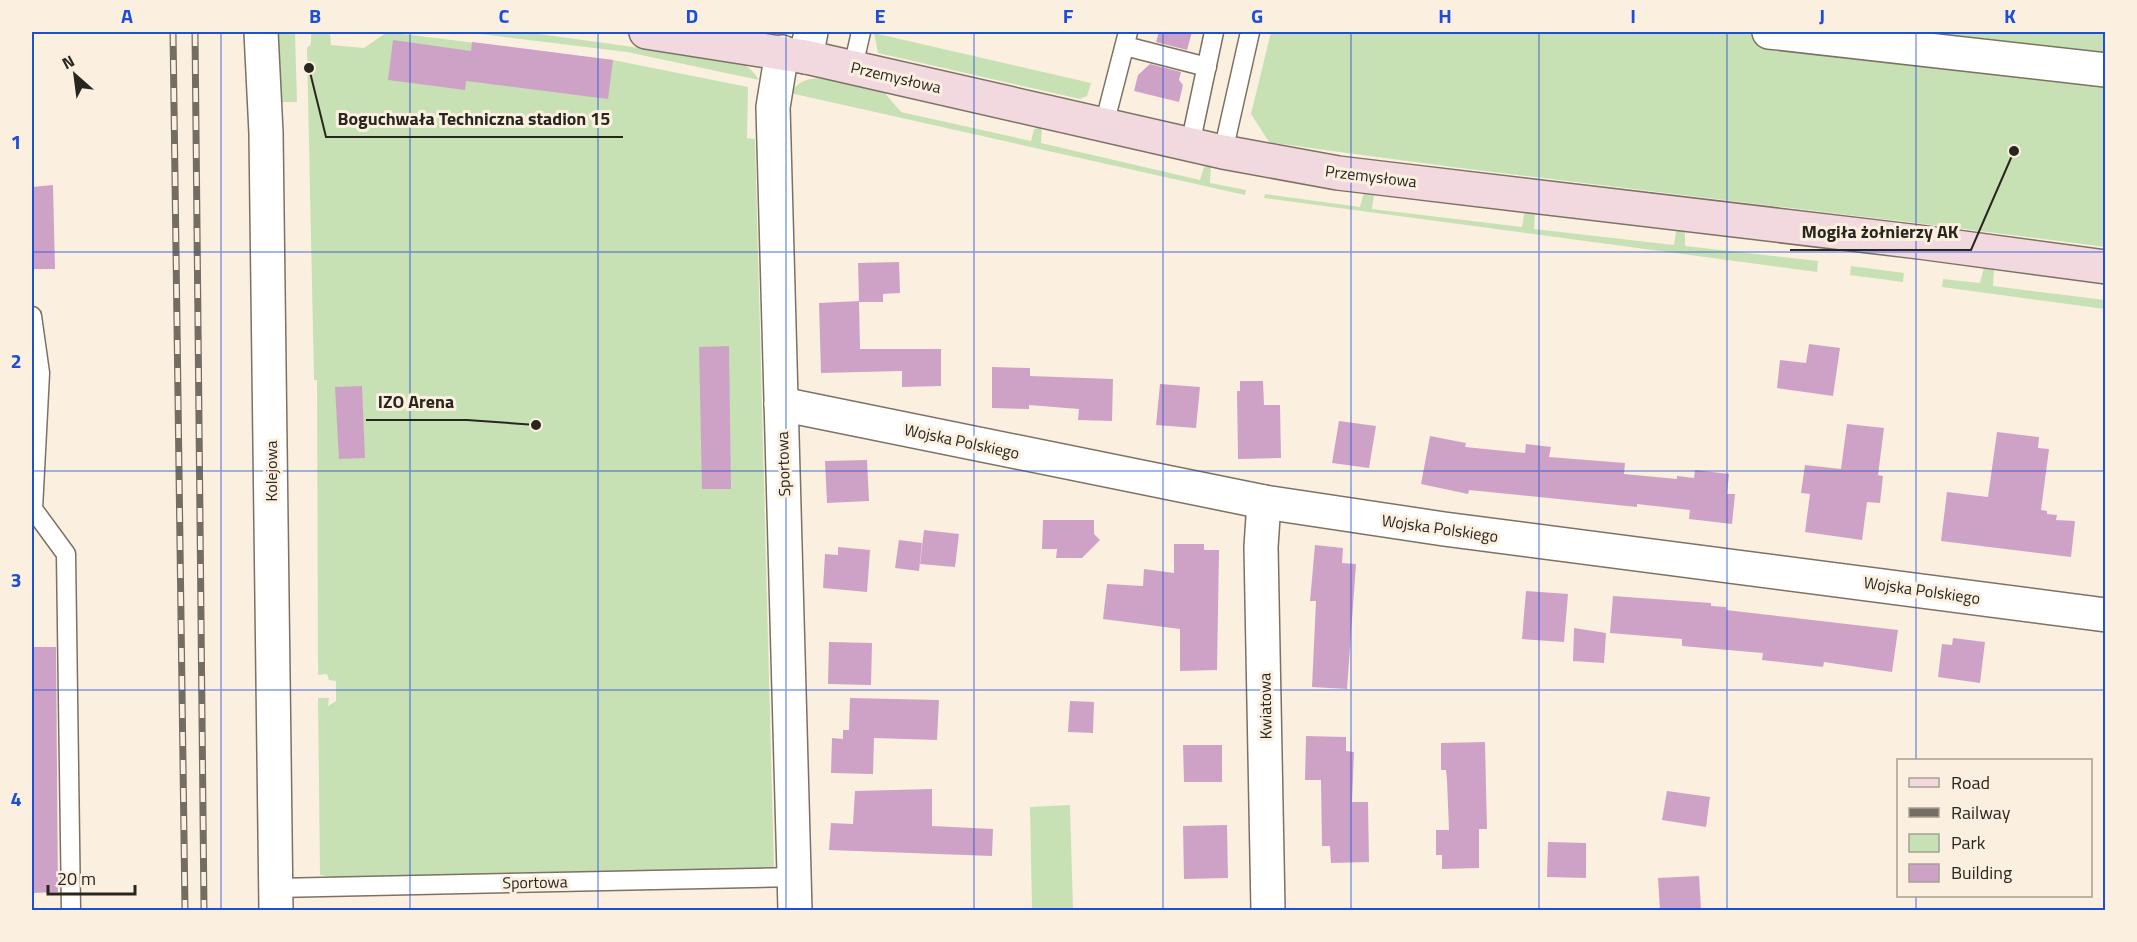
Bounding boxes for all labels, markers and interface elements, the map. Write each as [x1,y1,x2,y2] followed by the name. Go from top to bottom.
[121,0,133,31] text: A
[309,0,321,31] text: B
[499,0,510,31] text: C
[686,0,698,31] text: D
[874,0,886,31] text: E
[1063,0,1074,31] text: F
[1251,0,1263,31] text: G
[1438,0,1452,31] text: H
[1630,0,1636,31] text: I
[1819,0,1825,31] text: J
[2004,0,2016,31] text: K
[45,45,105,105] north arrow
[57,49,78,75] text: N
[848,55,944,99] street label: Przemysłowa
[326,101,623,137] callout: Boguchwała Techniczna stadion 15
[338,105,610,132] text: Boguchwała Techniczna stadion 15
[10,126,22,157] text: 1
[1324,158,1418,194] street label: Przemysłowa
[1790,214,1971,250] callout: Mogiła żołnierzy AK
[1802,218,1959,245] text: Mogiła żołnierzy AK
[10,345,22,376] text: 2
[366,384,467,420] callout: IZO Arena
[378,388,454,415] text: IZO Arena
[902,417,1022,465] street label: Wojska Polskiego
[770,431,796,497] street label: Sportowa
[259,440,283,502] street label: Kolejowa
[1380,508,1500,548] street label: Wojska Polskiego
[10,564,22,595] text: 3
[1862,570,1982,610] street label: Wojska Polskiego
[1252,673,1278,739] street label: Kwiatowa
[1897,759,2092,897] legend
[1951,769,1990,796] text: Road
[10,783,22,814] text: 4
[1951,799,2011,826] text: Railway
[1951,829,1986,856] text: Park
[48,858,135,896] scale bar
[1951,859,2012,886] text: Building
[57,865,96,892] text: 20 m
[502,869,568,895] street label: Sportowa

